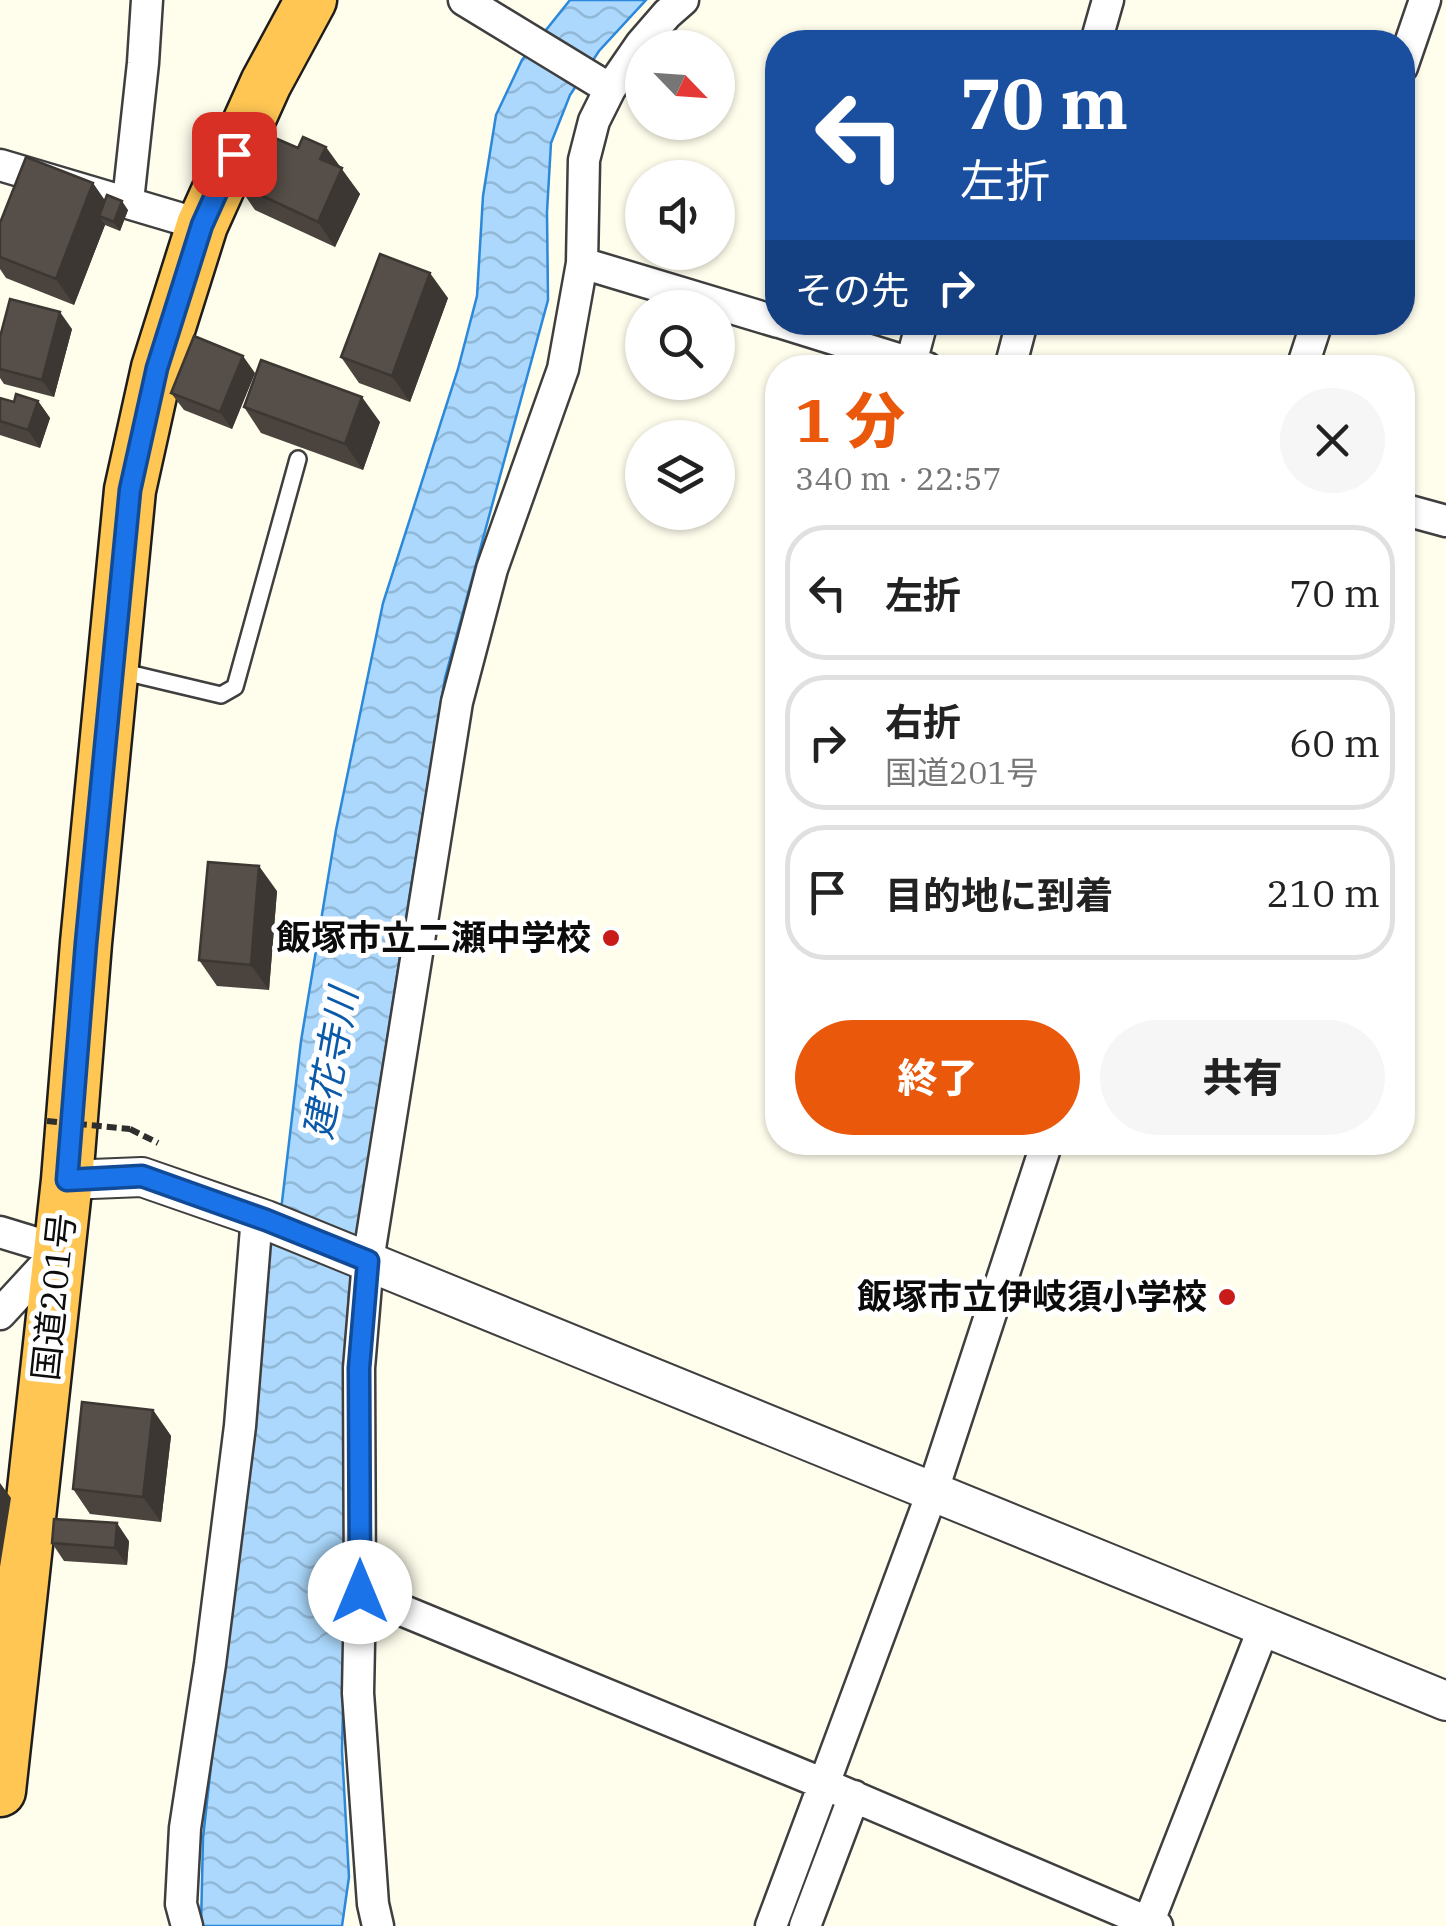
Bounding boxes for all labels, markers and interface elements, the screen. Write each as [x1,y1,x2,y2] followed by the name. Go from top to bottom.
[625,30,735,140] north arrow
[625,30,735,530] map controls
[960,57,1128,148] text: 70 m
[795,70,925,200] icon: left
[192,112,277,197] pin
[207,127,262,182] icon: arrive
[960,151,1050,209] text: 左折
[625,160,735,270] button: sound
[929,260,984,315] icon: right
[795,265,909,314] text: その先
[625,290,735,400] button: search
[795,380,905,459] text: 1 分
[1280,388,1385,493] button: close
[625,420,735,530] button: layers
[795,457,1002,499] text: 340 m · 22:57
[800,565,855,620] icon: left
[1289,568,1380,617] text: 70 m
[885,570,961,619] text: 左折
[885,697,961,746] text: 右折
[800,715,855,770] icon: right
[1289,718,1380,767] text: 60 m
[885,751,1039,793] text: 国道201号
[800,865,855,920] icon: arrive
[1267,868,1380,917] text: 210 m
[885,870,1113,919] text: 目的地に到着
[276,914,591,960] place label: 飯塚市立二瀬中学校
[600,927,622,949] marker: 飯塚市立二瀬中学校
[292,981,368,1143] water label: 建花寺川
[795,1020,1080,1135] button: 終了
[1100,1020,1385,1135] button: 共有
[21,1211,85,1383] street label: 国道201号
[857,1273,1207,1319] place label: 飯塚市立伊岐須小学校
[1216,1286,1238,1308] marker: 飯塚市立伊岐須小学校
[308,1540,412,1644] position arrow

